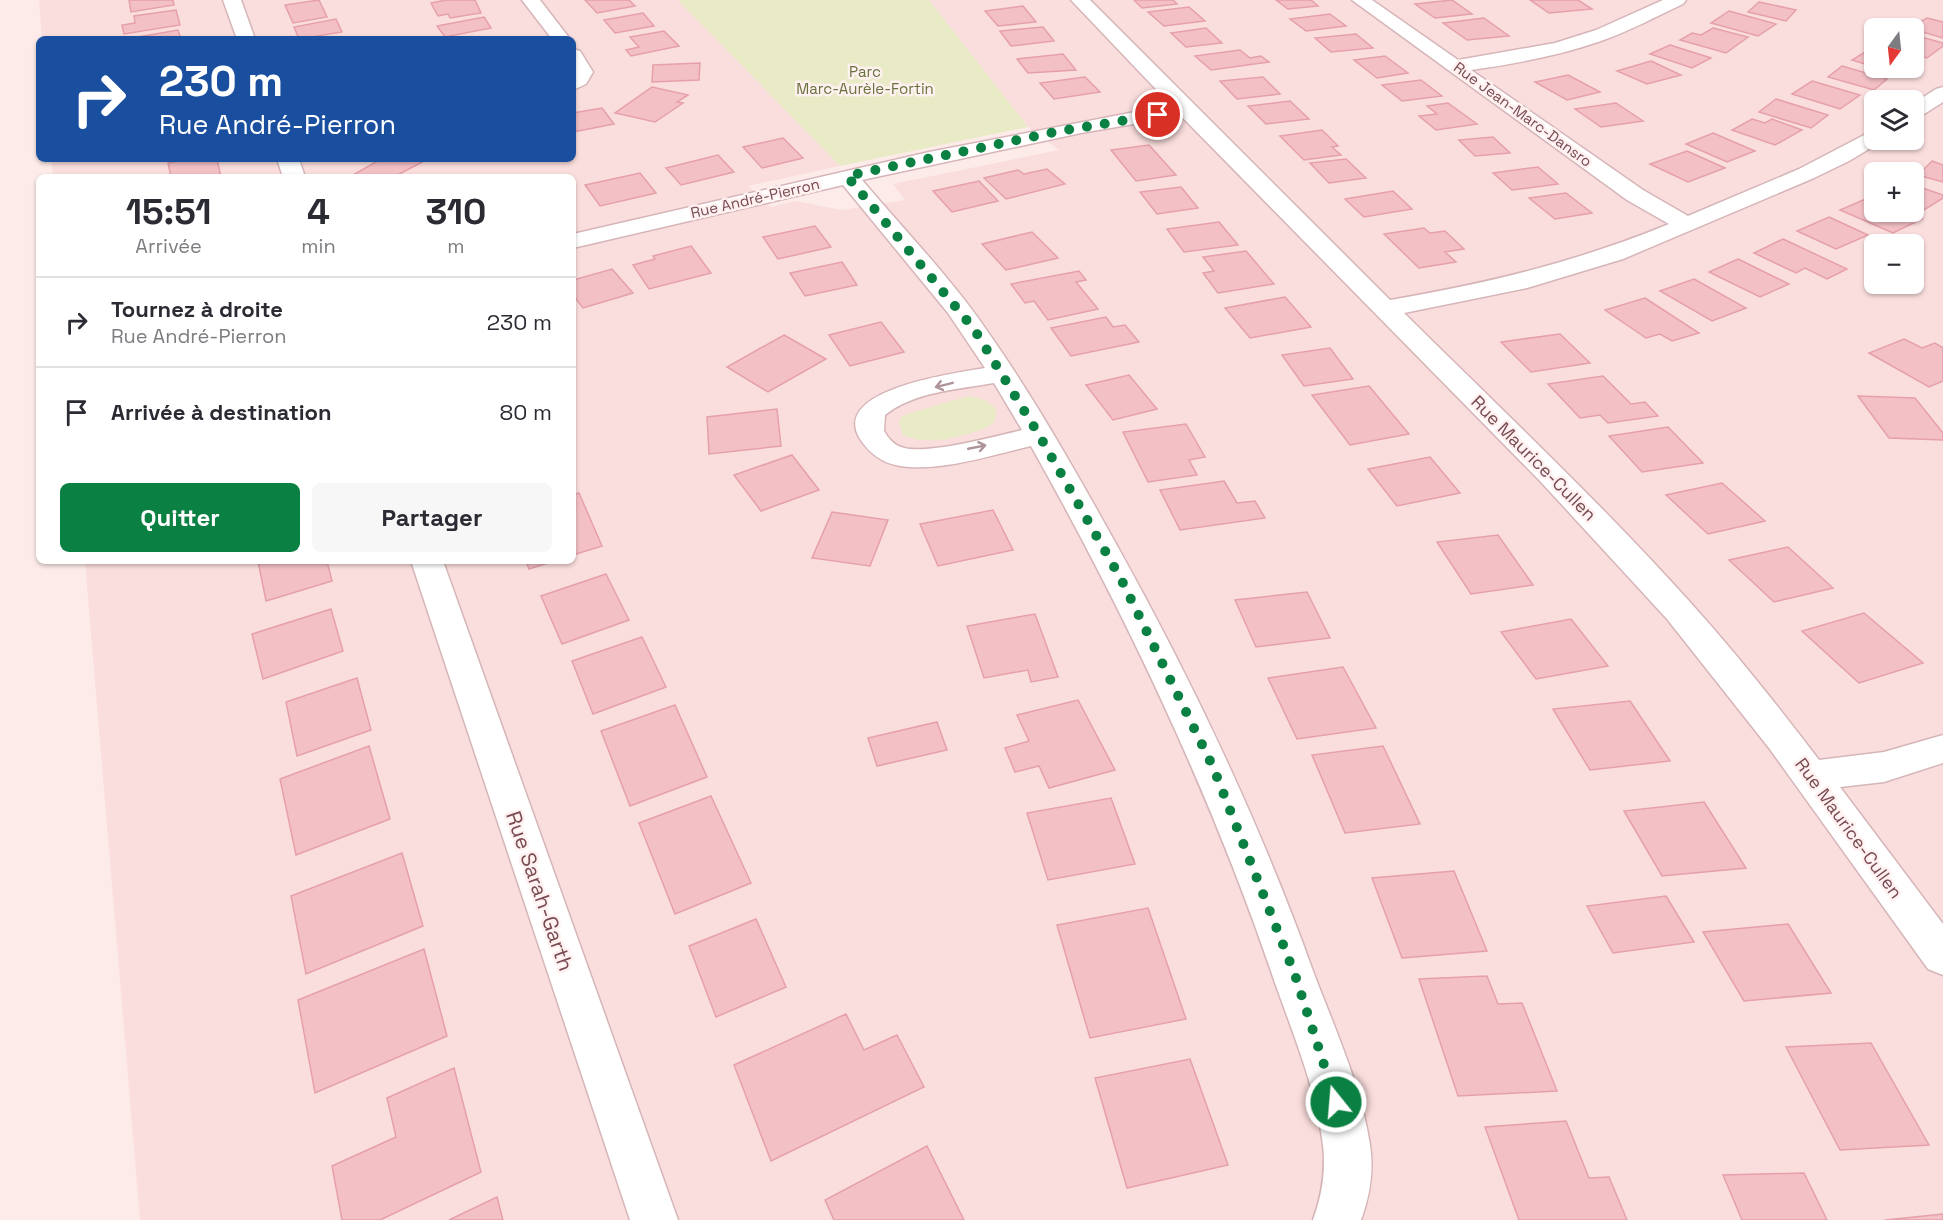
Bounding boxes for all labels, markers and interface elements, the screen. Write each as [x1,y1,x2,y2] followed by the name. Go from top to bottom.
[1864,18,1924,78] north arrow
[1864,18,1924,294] map controls
[159,55,283,108] text: 230 m
[1450,57,1596,171] street label: Rue Jean-Marc-Dansro
[60,60,138,138] icon: right
[796,62,934,98] park label: Parc Marc-Aurèle-Fortin
[1132,89,1183,140] pin
[1864,90,1924,150] button: layers
[1141,98,1174,131] icon: arrive
[159,107,396,142] text: Rue André-Pierron
[1864,162,1924,222] button: +
[689,174,821,222] street label: Rue André-Pierron
[126,189,212,235] text: 15:51
[307,189,330,235] text: 4
[425,189,486,235] text: 310
[135,233,202,259] text: Arrivée
[301,233,336,259] text: min
[447,233,464,259] text: m
[1864,234,1924,294] button: −
[111,295,283,323] text: Tournez à droite
[60,306,93,339] icon: right
[487,308,552,336] text: 230 m
[111,323,287,349] text: Rue André-Pierron
[934,380,953,392] one-way arrow
[1466,390,1602,526] street label: Rue Maurice-Cullen
[60,396,93,429] icon: arrive
[111,398,332,426] text: Arrivée à destination
[500,398,552,426] text: 80 m
[966,441,986,452] one-way arrow
[60,483,300,552] button: Quitter
[312,483,552,552] button: Partager
[1790,753,1908,903] street label: Rue Maurice-Cullen
[500,807,580,975] street label: Rue Sarah-Garth
[1304,1070,1368,1134] position arrow

